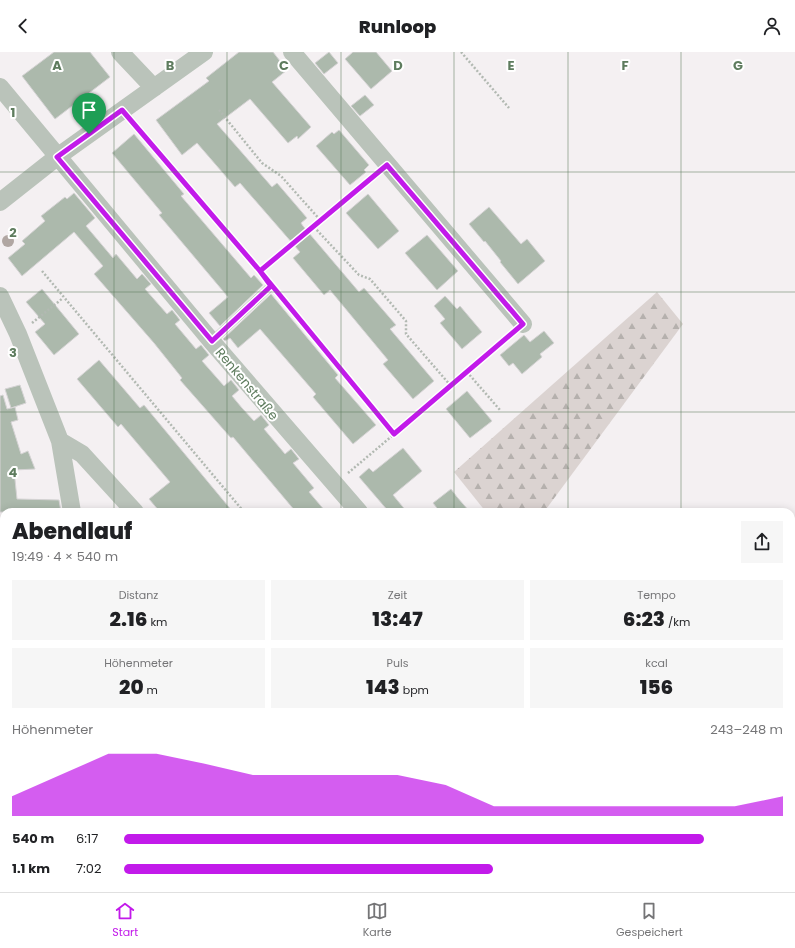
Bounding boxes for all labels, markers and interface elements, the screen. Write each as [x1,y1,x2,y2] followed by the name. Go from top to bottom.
[359,14,436,39] text: Runloop
[12,15,34,37] icon: back
[761,15,783,37] icon: person
[52,56,62,75] text: A
[166,56,175,75] text: B
[279,56,289,75] text: C
[393,56,403,75] text: D
[507,56,515,75] text: E
[621,56,629,75] text: F
[733,56,743,75] text: G
[72,93,106,134] pin
[78,99,100,121] icon: arrive
[11,103,15,122] text: 1
[9,223,17,242] text: 2
[9,343,17,362] text: 3
[211,344,283,424] street label: Renkenstraße
[9,463,18,482] text: 4
[12,516,132,547] text: Abendlauf
[741,521,783,563] button: share
[12,547,118,566] text: 19:49 · 4 × 540 m
[119,587,158,603] text: Distanz
[388,587,407,603] text: Zeit
[637,587,676,603] text: Tempo
[110,605,147,633] text: 2.16
[372,605,423,633] text: 13:47
[623,605,665,633] text: 6:23
[147,614,167,630] text: km
[665,614,690,630] text: /km
[104,655,173,671] text: Höhenmeter
[387,655,408,671] text: Puls
[645,655,668,671] text: kcal
[119,673,144,701] text: 20
[366,673,400,701] text: 143
[640,673,673,701] text: 156
[144,682,158,698] text: m
[400,682,429,698] text: bpm
[12,720,93,739] text: Höhenmeter
[710,720,783,739] text: 243–248 m
[12,829,54,848] text: 540 m
[76,829,98,848] text: 6:17
[12,859,50,878] text: 1.1 km
[76,859,102,878] text: 7:02
[112,900,138,941] tab: Start
[363,900,392,941] tab: Karte
[616,900,683,941] tab: Gespeichert

